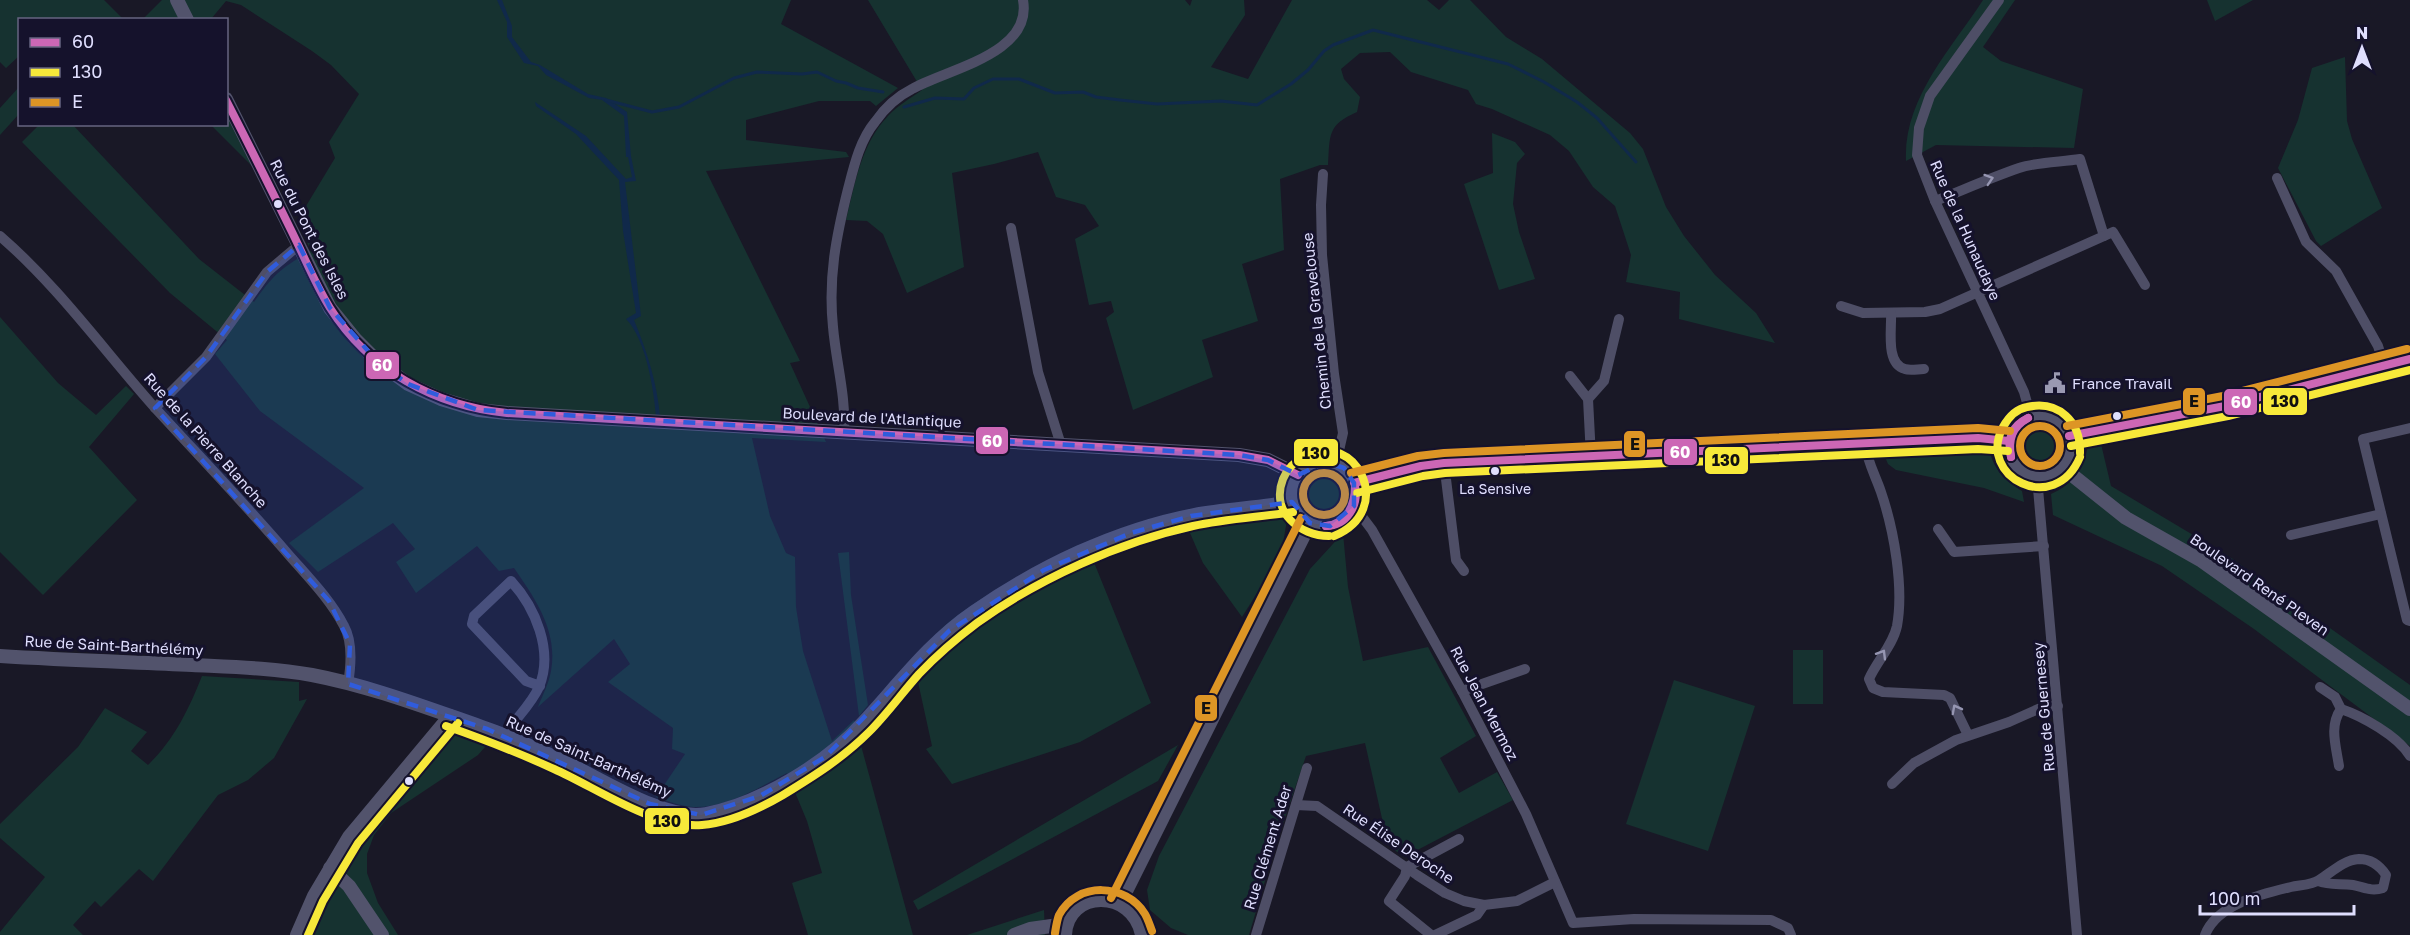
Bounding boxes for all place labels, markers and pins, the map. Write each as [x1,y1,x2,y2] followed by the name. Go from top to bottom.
[272,198,284,210] unlabelled marker
[2043,371,2067,395] public building icon: France Travail
[2072,374,2172,392] place label: France Travail
[2111,410,2123,422] unlabelled marker
[1489,465,1501,477] marker: La Sensive
[1459,480,1531,497] place label: La Sensive
[403,775,415,787] unlabelled marker

